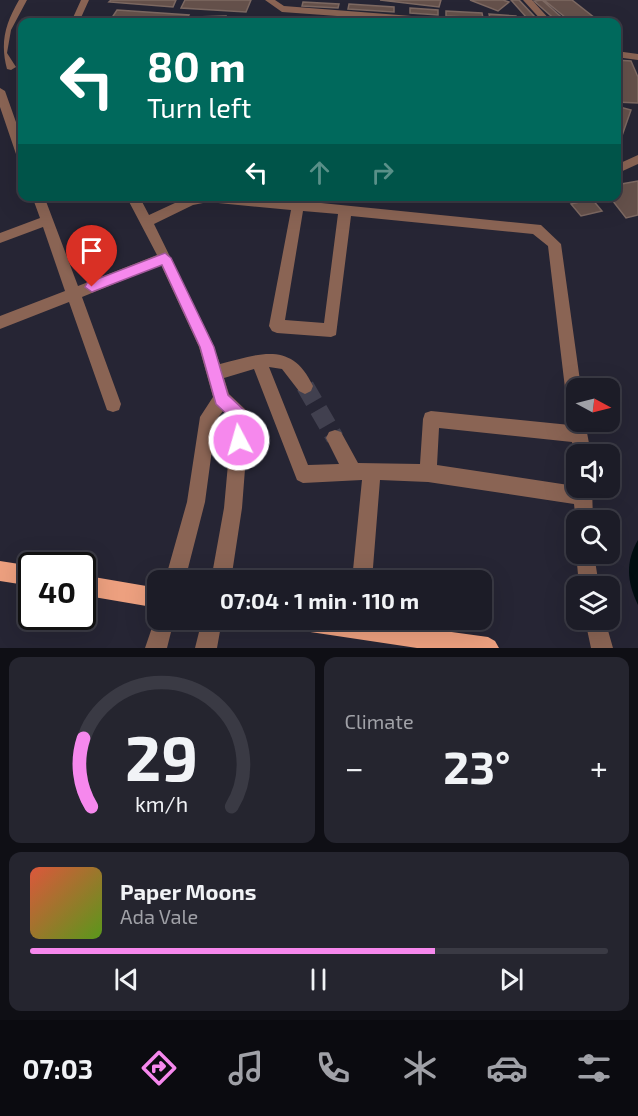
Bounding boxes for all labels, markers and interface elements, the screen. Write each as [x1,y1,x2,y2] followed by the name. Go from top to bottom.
[147,40,246,90] text: 80 m
[48,42,126,120] icon: left
[147,91,251,123] text: Turn left
[240,156,273,189] icon: left
[303,156,336,189] icon: ahead
[366,156,399,189] icon: right
[66,225,117,287] pin
[75,234,108,267] icon: arrive
[566,378,620,432] north arrow
[566,378,620,630] map controls
[207,408,271,472] position arrow
[566,444,620,498] button: sound
[566,510,620,564] button: search
[18,552,96,630] speed limit sign: 40
[566,576,620,630] button: layers
[220,587,419,613] text: 07:04 · 1 min · 110 m
[345,709,414,733] text: Climate
[125,719,198,794] text: 29
[443,739,510,793] text: 23°
[345,747,364,787] text: −
[590,747,608,787] text: +
[135,791,188,816] text: km/h
[120,878,256,904] text: Paper Moons
[120,904,198,928] text: Ada Vale
[110,963,143,996] icon: previous
[302,963,335,996] icon: pause
[495,963,528,996] icon: next
[138,1047,180,1089] icon: directions
[225,1047,267,1089] icon: music
[312,1047,354,1089] icon: phone
[399,1047,441,1089] icon: climate
[486,1047,528,1089] icon: car
[573,1047,615,1089] icon: filters
[23,1052,93,1084] text: 07:03

